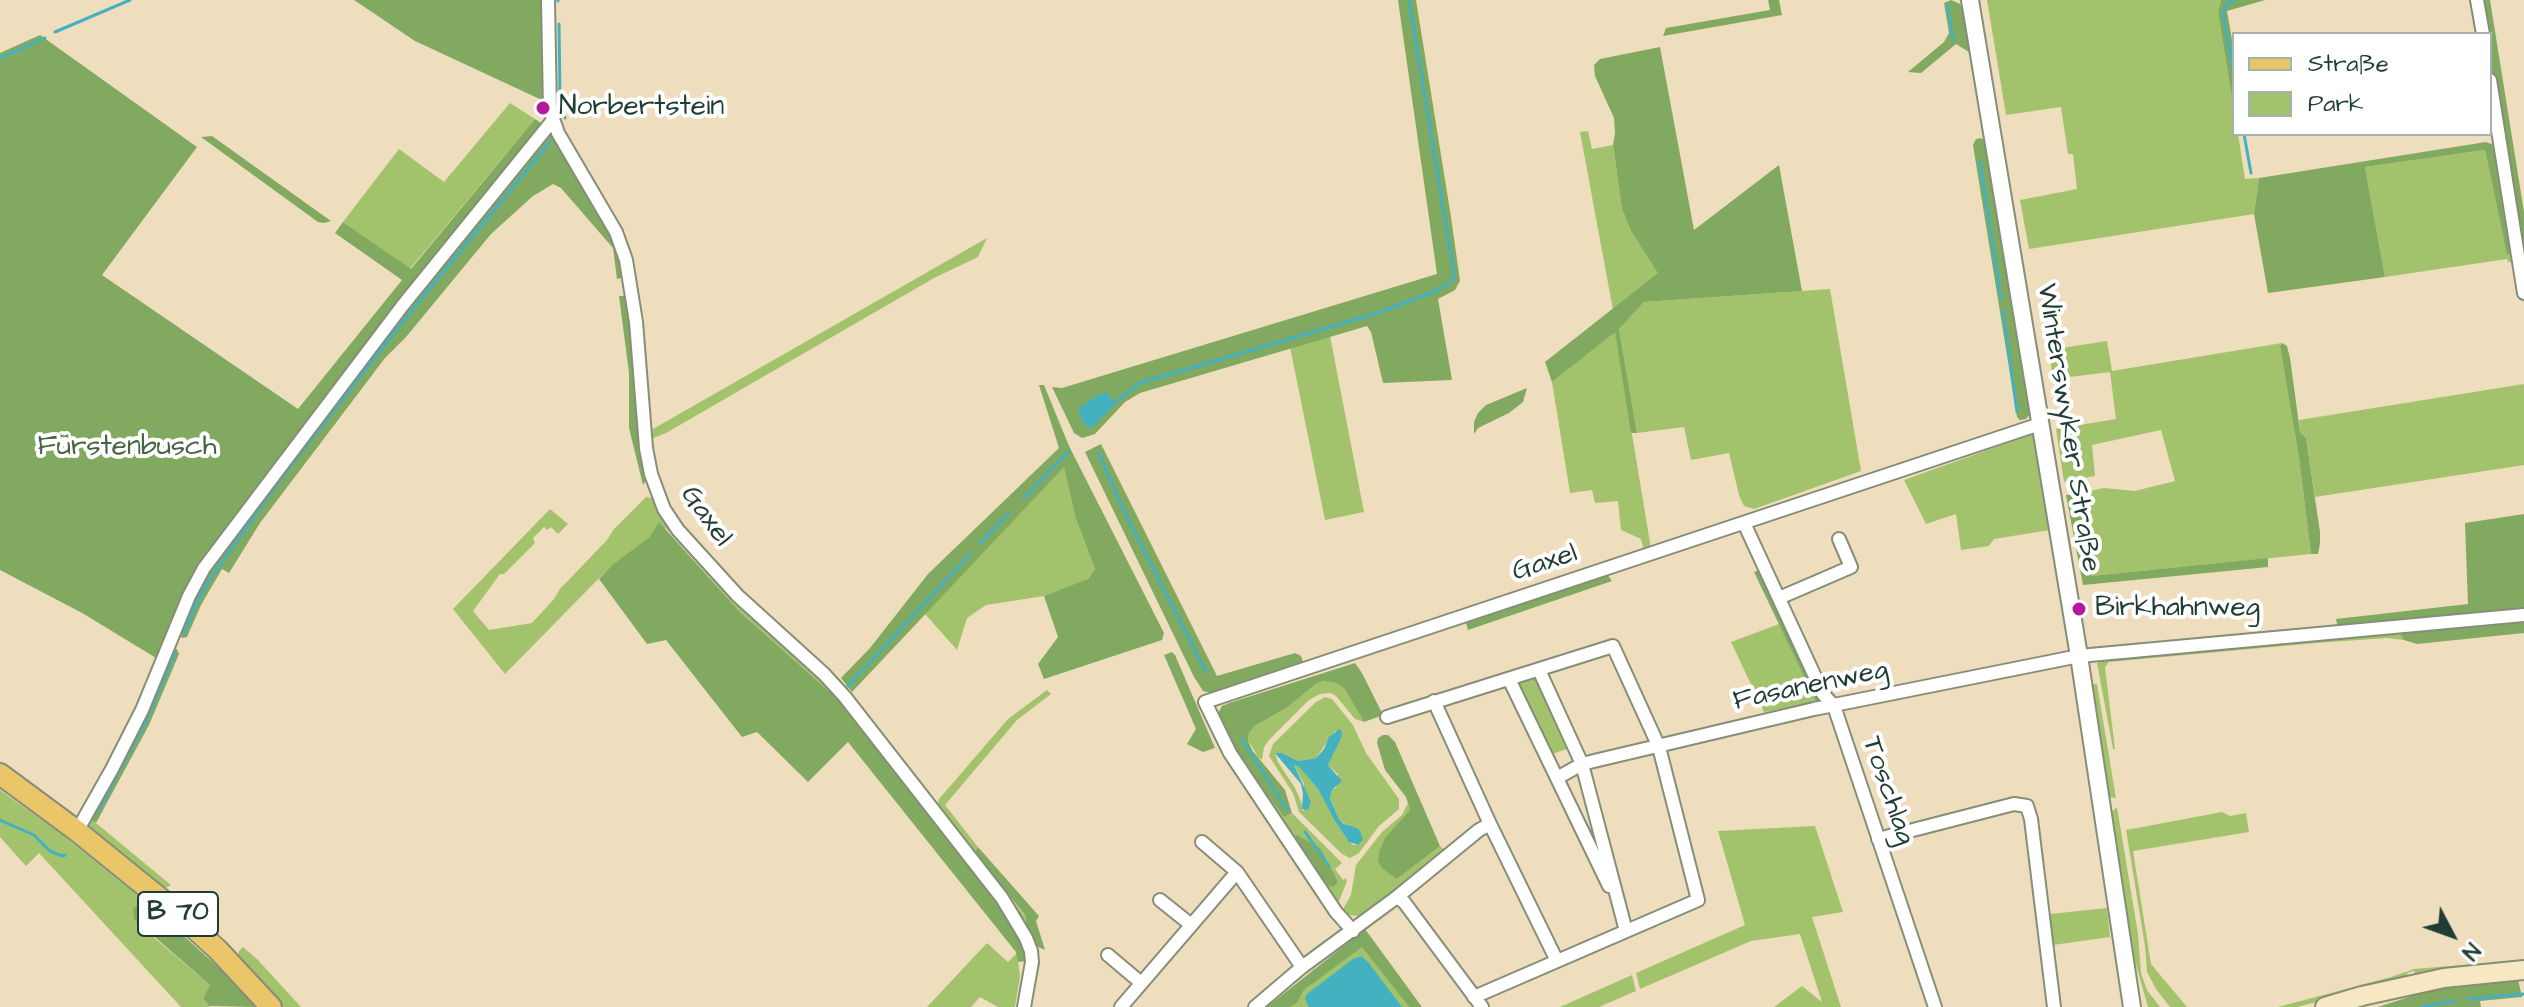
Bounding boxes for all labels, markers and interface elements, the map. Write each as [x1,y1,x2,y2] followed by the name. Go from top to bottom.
[2232,32,2492,136] legend
[2308,47,2389,81] text: Straße
[2308,87,2364,121] text: Park
[559,91,724,125] place label: Norbertstein
[534,99,552,117] marker: Norbertstein
[2028,281,2106,575] street label: Winterswyker Straße
[37,431,217,465] park label: Fürstenbusch
[672,480,738,554] street label: Gaxel
[1508,538,1582,590] street label: Gaxel
[2095,592,2260,626] place label: Birkhahnweg
[2070,600,2088,618] marker: Birkhahnweg
[1731,654,1891,720] street label: Fasanenweg
[1853,733,1921,849] street label: Toschlag
[138,892,218,936] road number: B 70
[2412,895,2492,975] north arrow
[2454,936,2487,966] text: N

